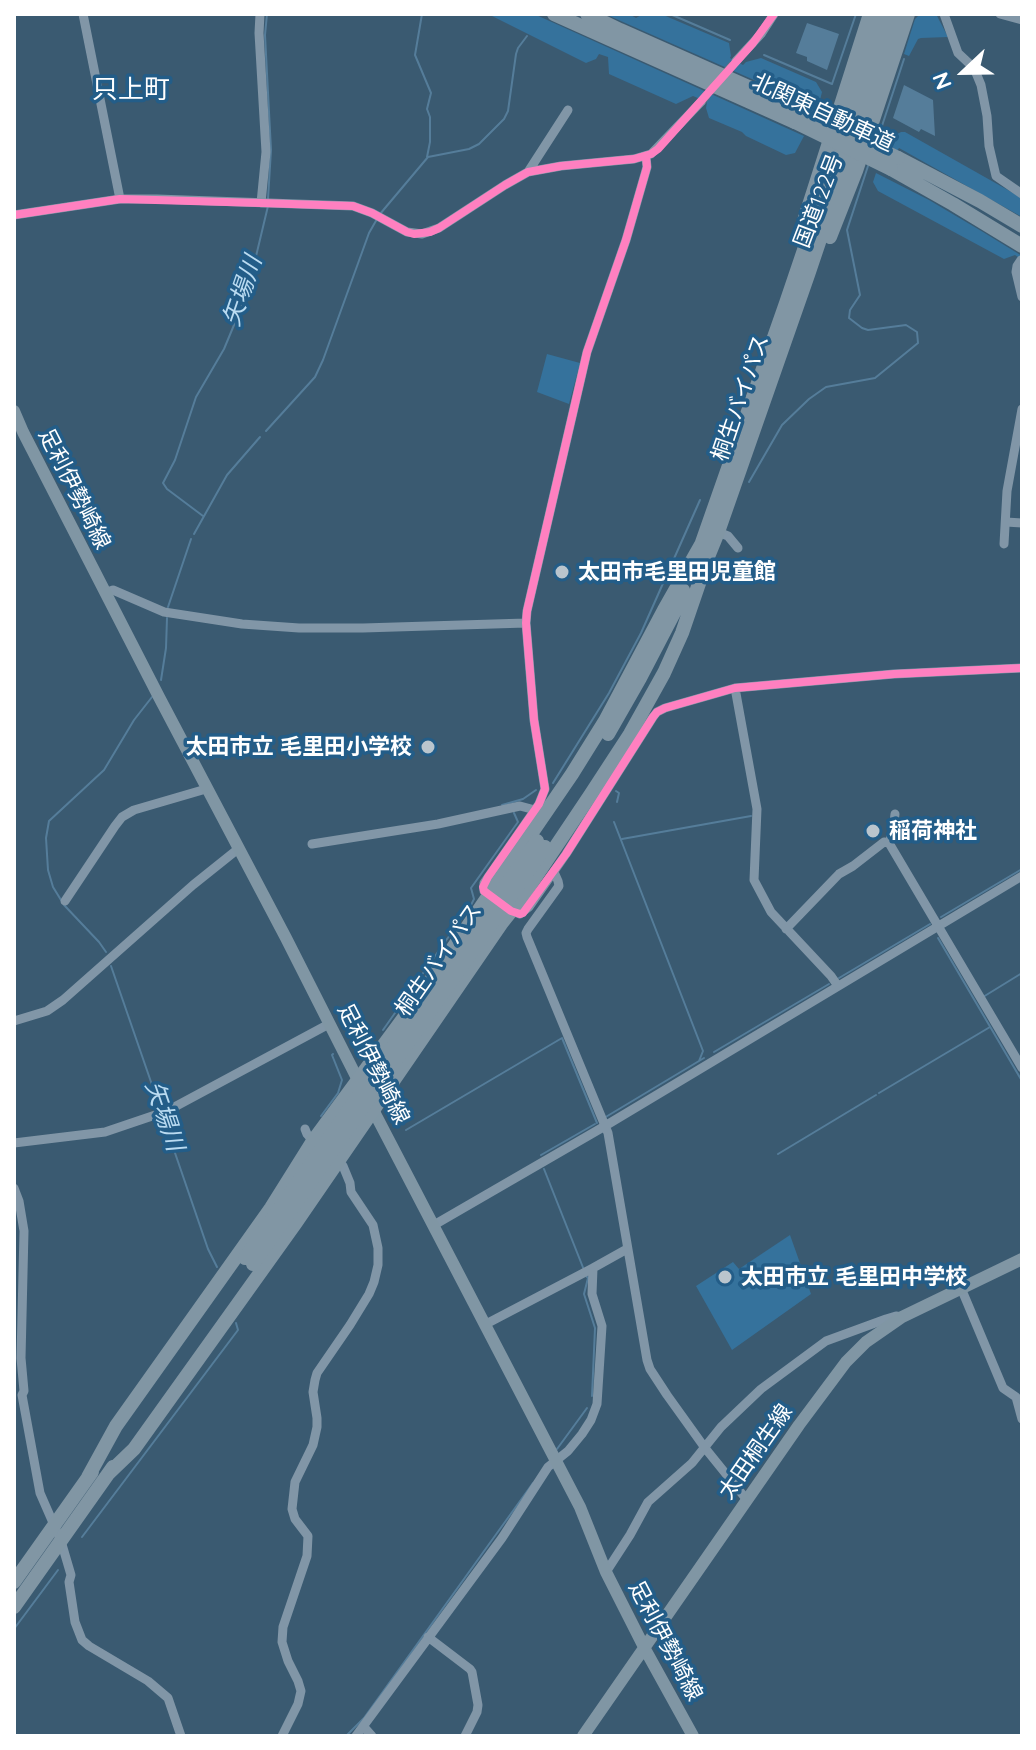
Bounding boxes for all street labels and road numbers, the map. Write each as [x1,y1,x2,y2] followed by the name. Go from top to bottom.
[748,68,898,158] street label: 北関東自動車道
[789,150,849,252] street label: 国道122号
[707,331,775,465] street label: 桐生バイパス
[32,424,116,554] street label: 足利伊勢崎線
[390,898,488,1022] street label: 桐生バイパス
[331,999,415,1129] street label: 足利伊勢崎線
[714,1399,798,1505] street label: 太田桐生線
[622,1577,708,1705] street label: 足利伊勢崎線

